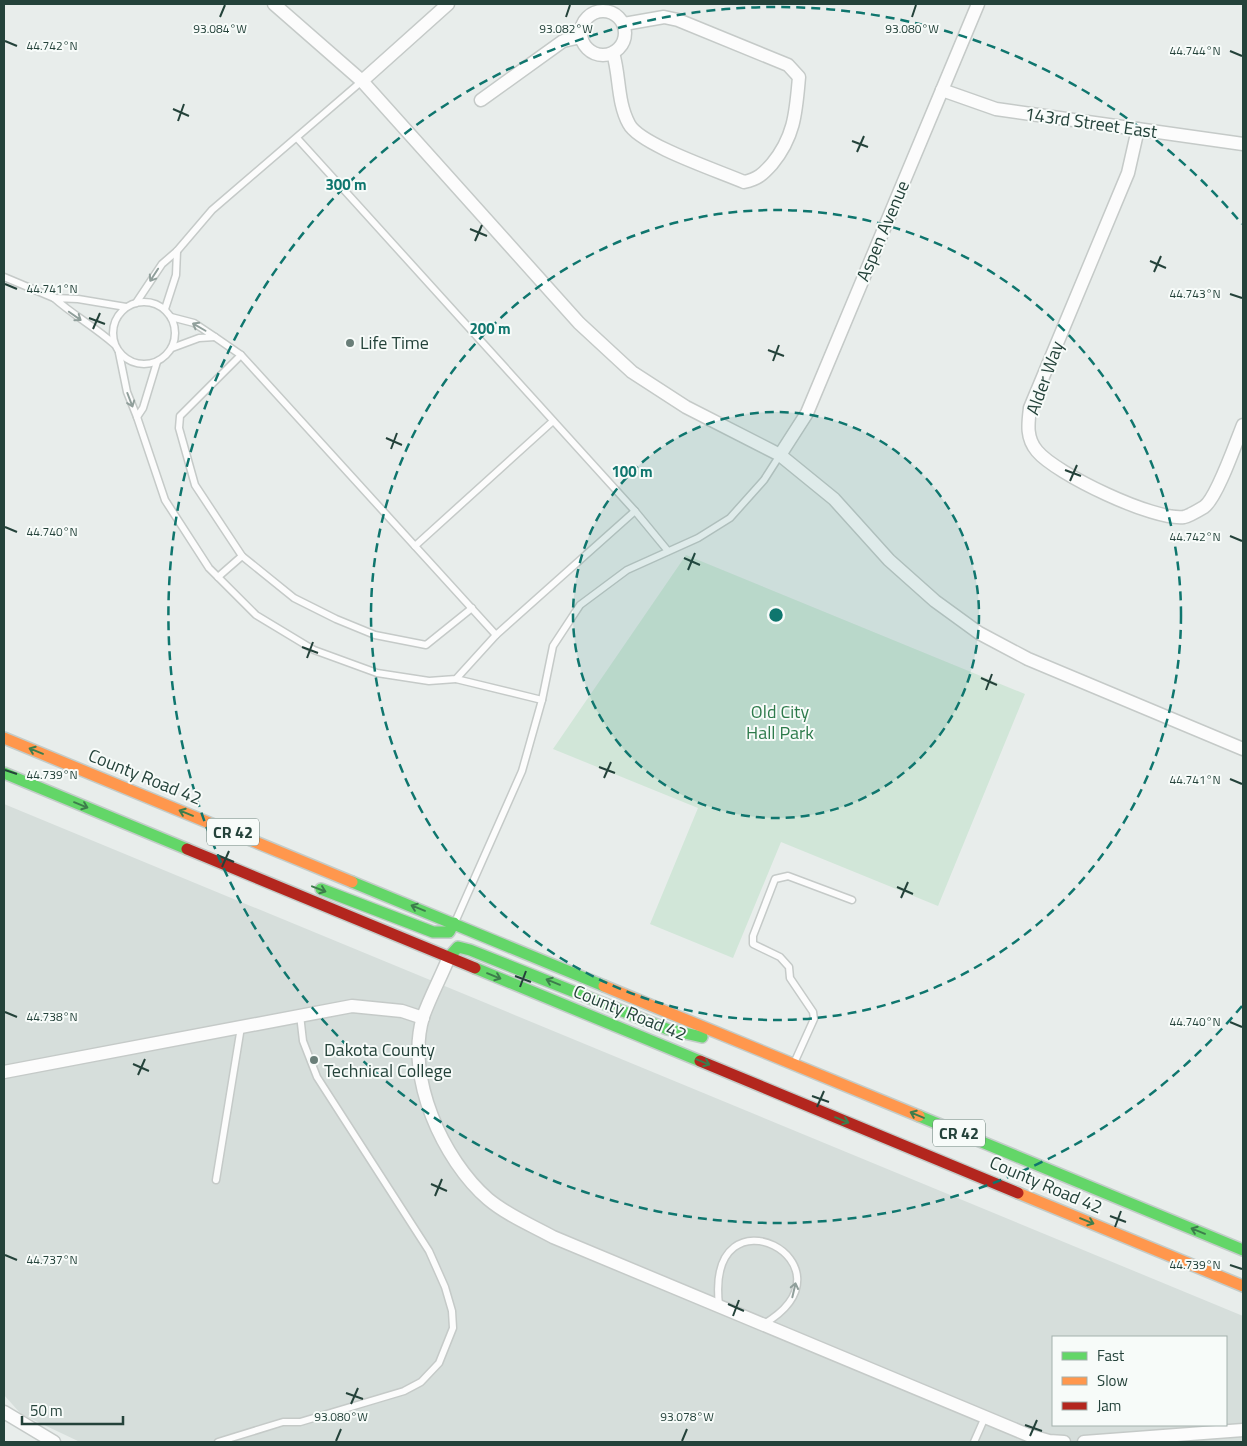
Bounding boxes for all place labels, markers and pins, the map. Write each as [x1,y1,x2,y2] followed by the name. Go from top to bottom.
[360,329,429,356] place label: Life Time
[344,337,356,349] marker: Life Time
[767,606,785,624] centre of rings
[324,1036,452,1084] place label: Dakota County Technical College
[308,1054,320,1066] marker: Dakota County Technical College

